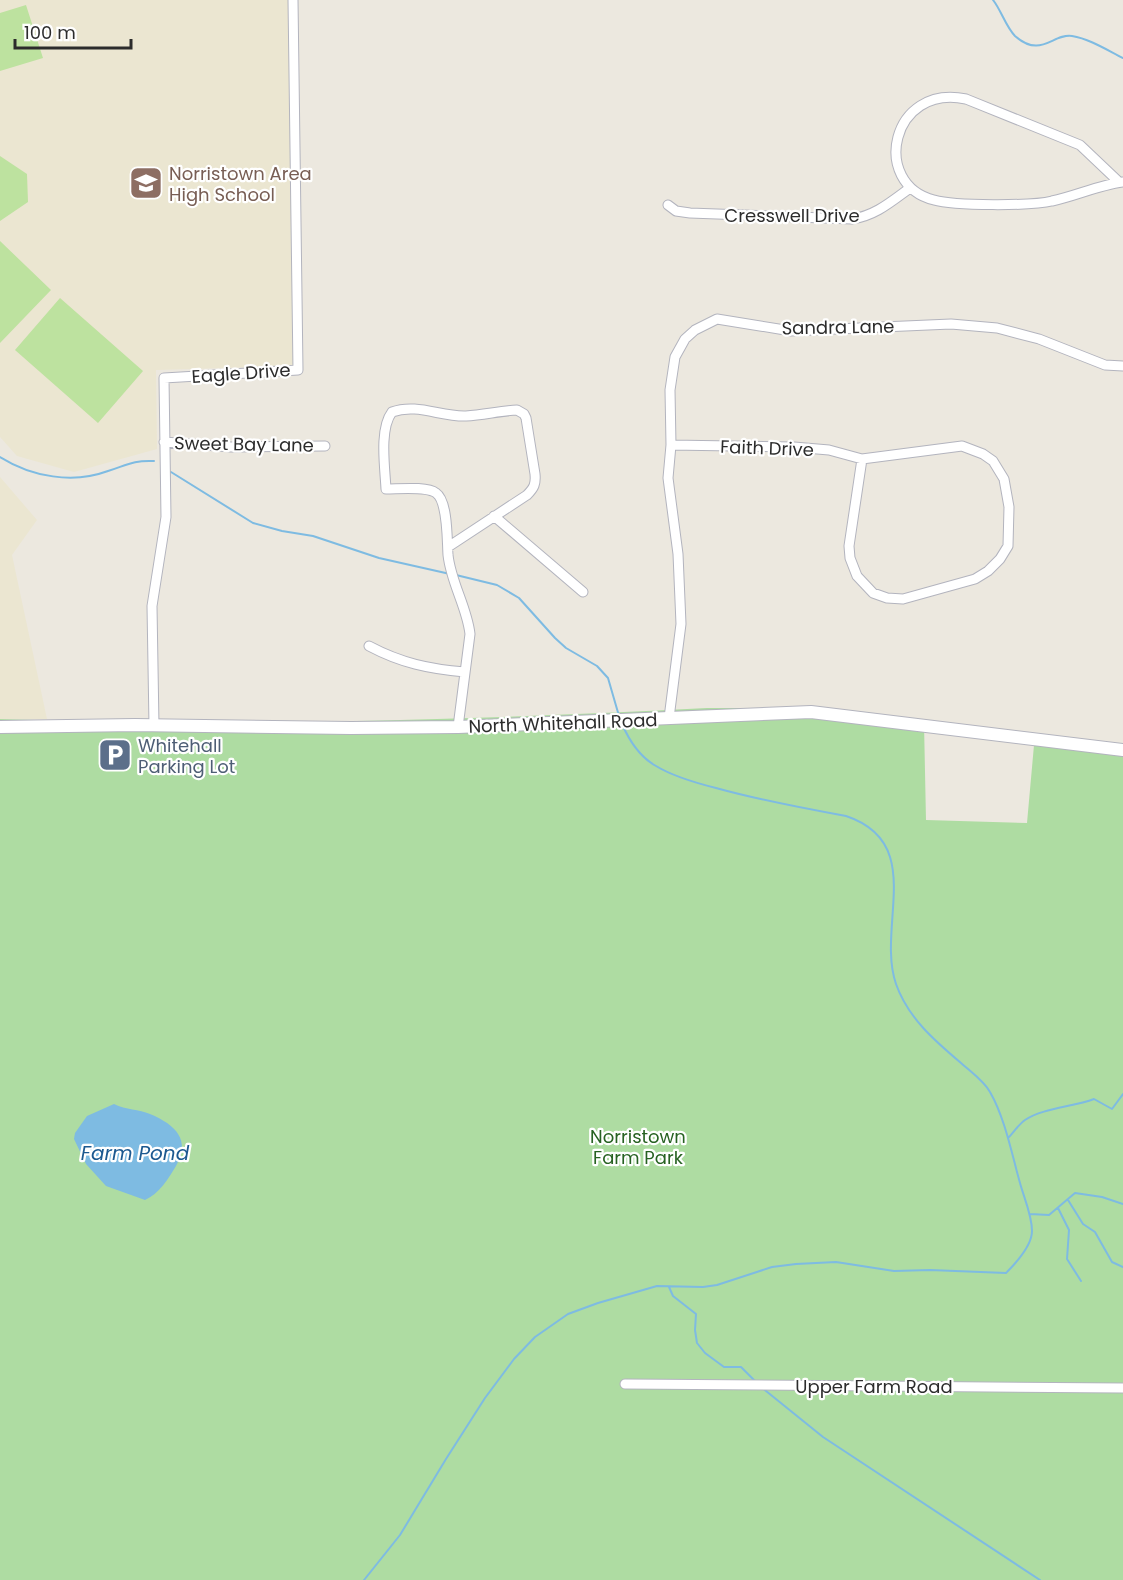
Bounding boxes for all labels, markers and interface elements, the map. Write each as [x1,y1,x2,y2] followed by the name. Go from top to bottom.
[15,12,130,50] scale bar
[24,20,76,45] text: 100 m
[169,161,312,207] place label: Norristown Area High School
[128,165,164,201] school or university icon: Norristown Area High School
[724,203,860,228] street label: Cresswell Drive
[781,314,895,340] street label: Sandra Lane
[191,357,291,389] street label: Eagle Drive
[174,430,314,458] street label: Sweet Bay Lane
[720,434,814,462] street label: Faith Drive
[468,707,658,739] street label: North Whitehall Road
[138,733,235,779] place label: Whitehall Parking Lot
[97,737,133,773] parking icon: Whitehall Parking Lot
[590,1124,686,1170] park label: Norristown Farm Park
[81,1139,190,1167] water label: Farm Pond
[795,1374,953,1399] street label: Upper Farm Road

